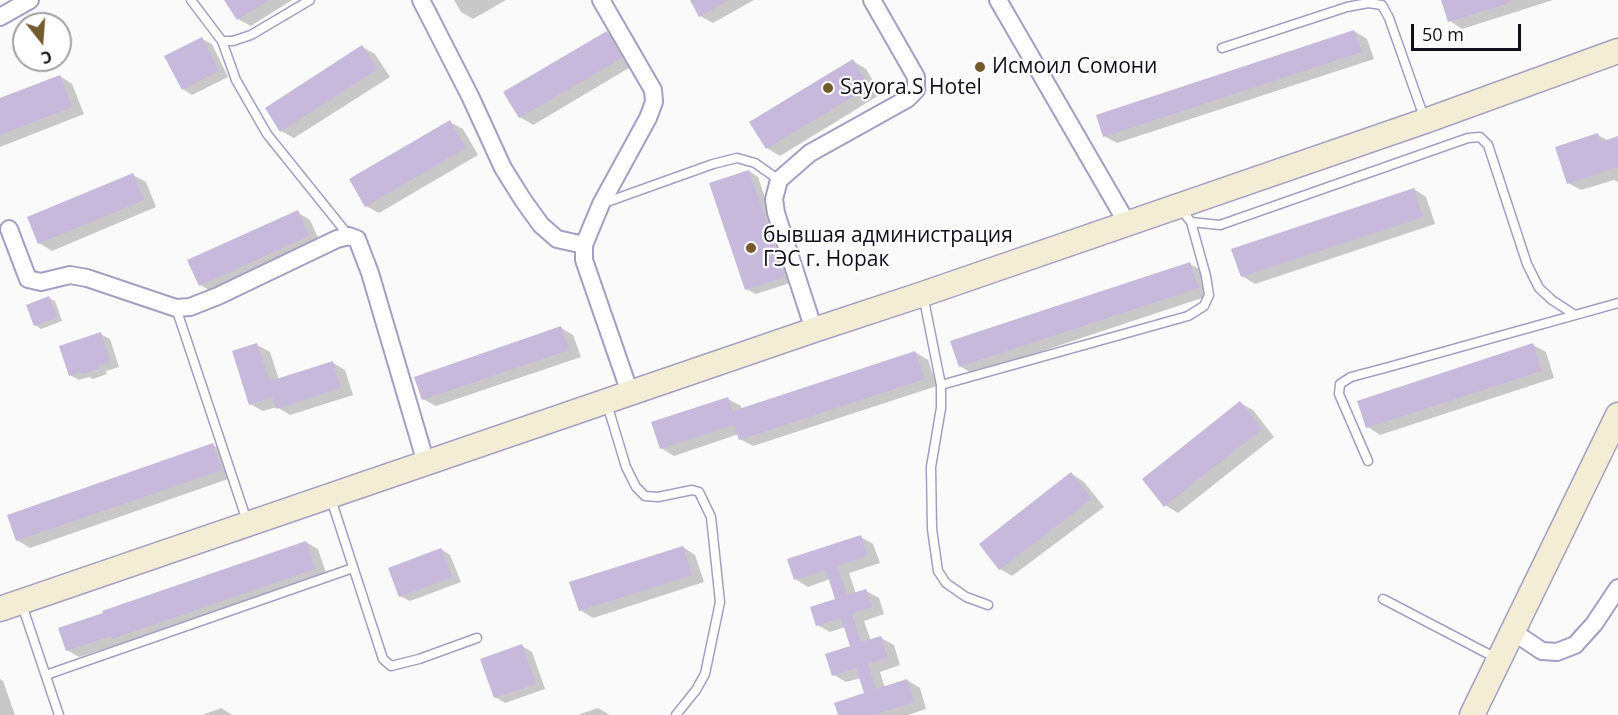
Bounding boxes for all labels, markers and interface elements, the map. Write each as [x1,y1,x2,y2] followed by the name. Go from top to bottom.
[12,12,72,72] north arrow
[1414,12,1524,50] scale bar
[1422,22,1464,46] text: 50 m
[39,45,55,69] text: С
[992,54,1157,80] place label: Исмоил Сомони
[973,60,987,74] marker: Исмоил Сомони
[840,75,982,101] place label: Sayora.S Hotel
[821,81,835,95] marker: Sayora.S Hotel
[763,223,1013,273] place label: бывшая администрация ГЭС г. Норак
[744,241,758,255] marker: бывшая администрация ГЭС г. Норак

